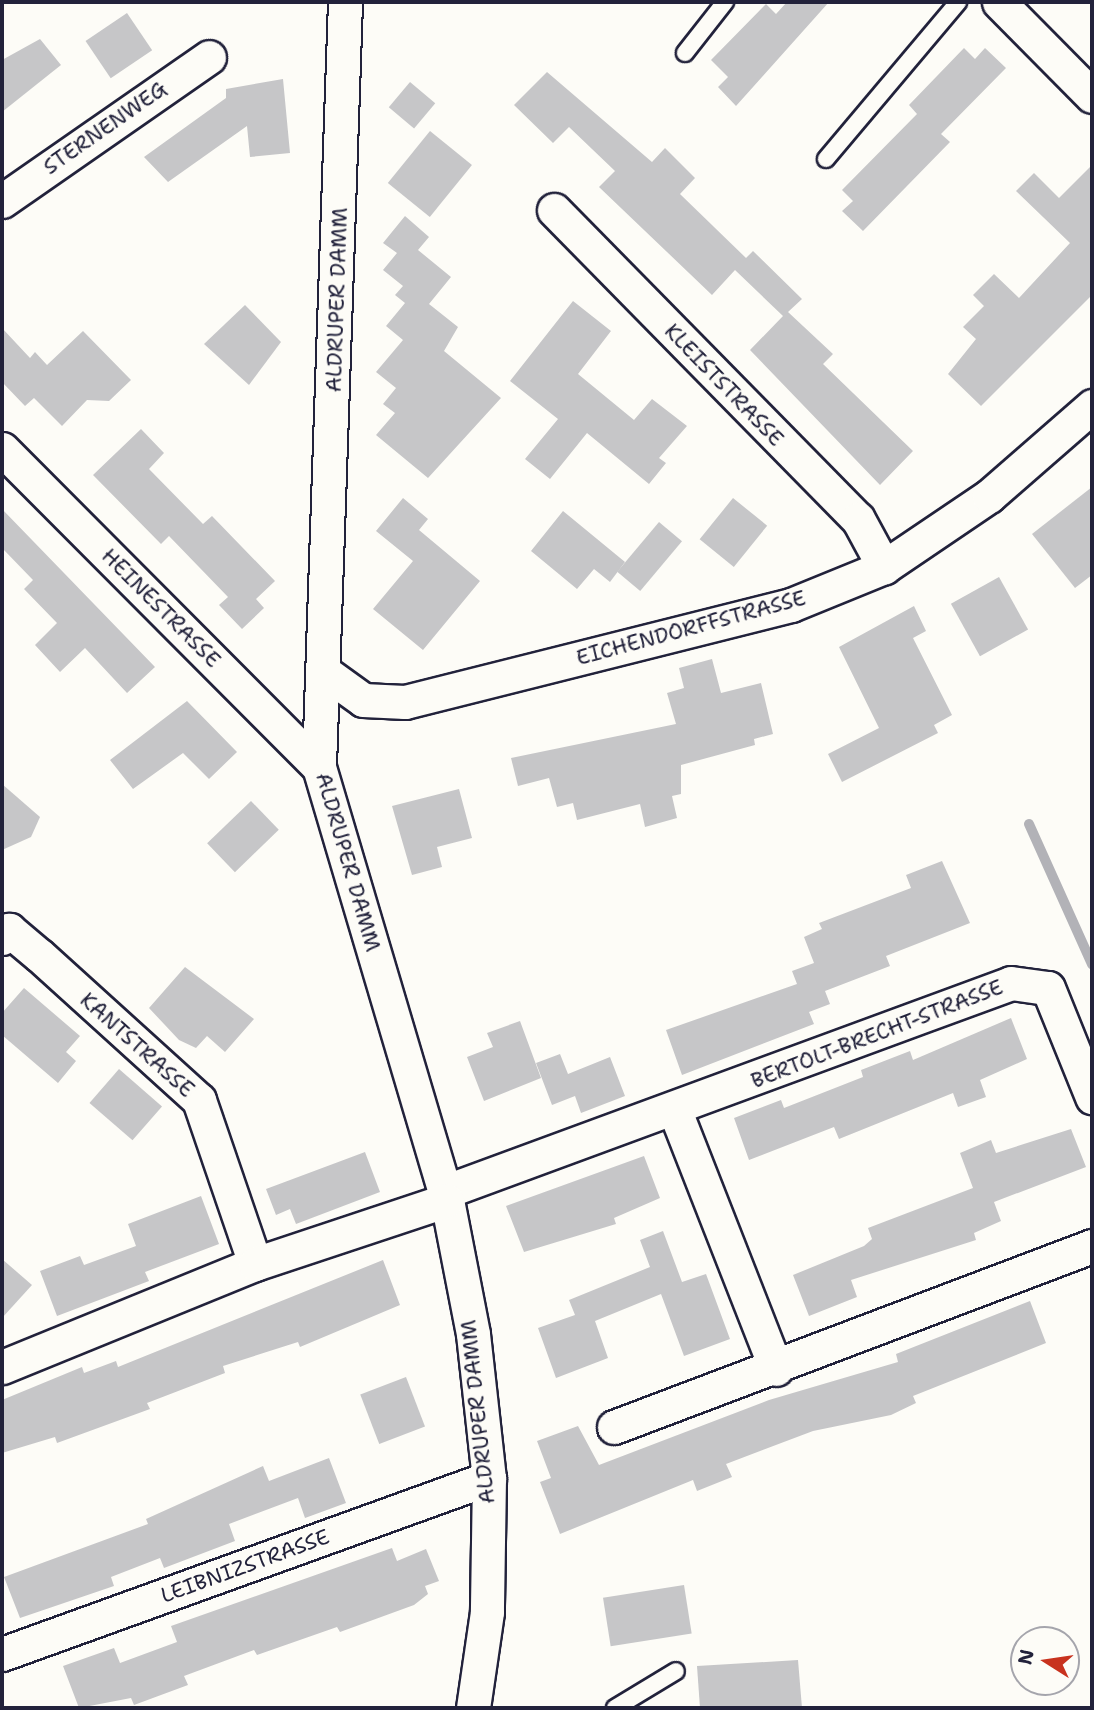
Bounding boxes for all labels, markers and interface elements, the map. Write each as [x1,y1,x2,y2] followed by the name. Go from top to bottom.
[38,76,172,180] street label: STERNENWEG
[321,207,353,393] street label: ALDRUPER DAMM
[659,319,789,451] street label: KLEISTSTRASSE
[96,543,226,673] street label: HEINESTRASSE
[574,585,808,671] street label: EICHENDORFFSTRASSE
[310,770,386,954] street label: ALDRUPER DAMM
[747,974,1007,1094] street label: BERTOLT-BRECHT-STRASSE
[75,987,199,1103] street label: KANTSTRASSE
[456,1319,500,1505] street label: ALDRUPER DAMM
[157,1524,333,1608] street label: LEIBNIZSTRASSE
[1010,1626,1080,1696] north arrow
[1012,1647,1040,1667] text: N

